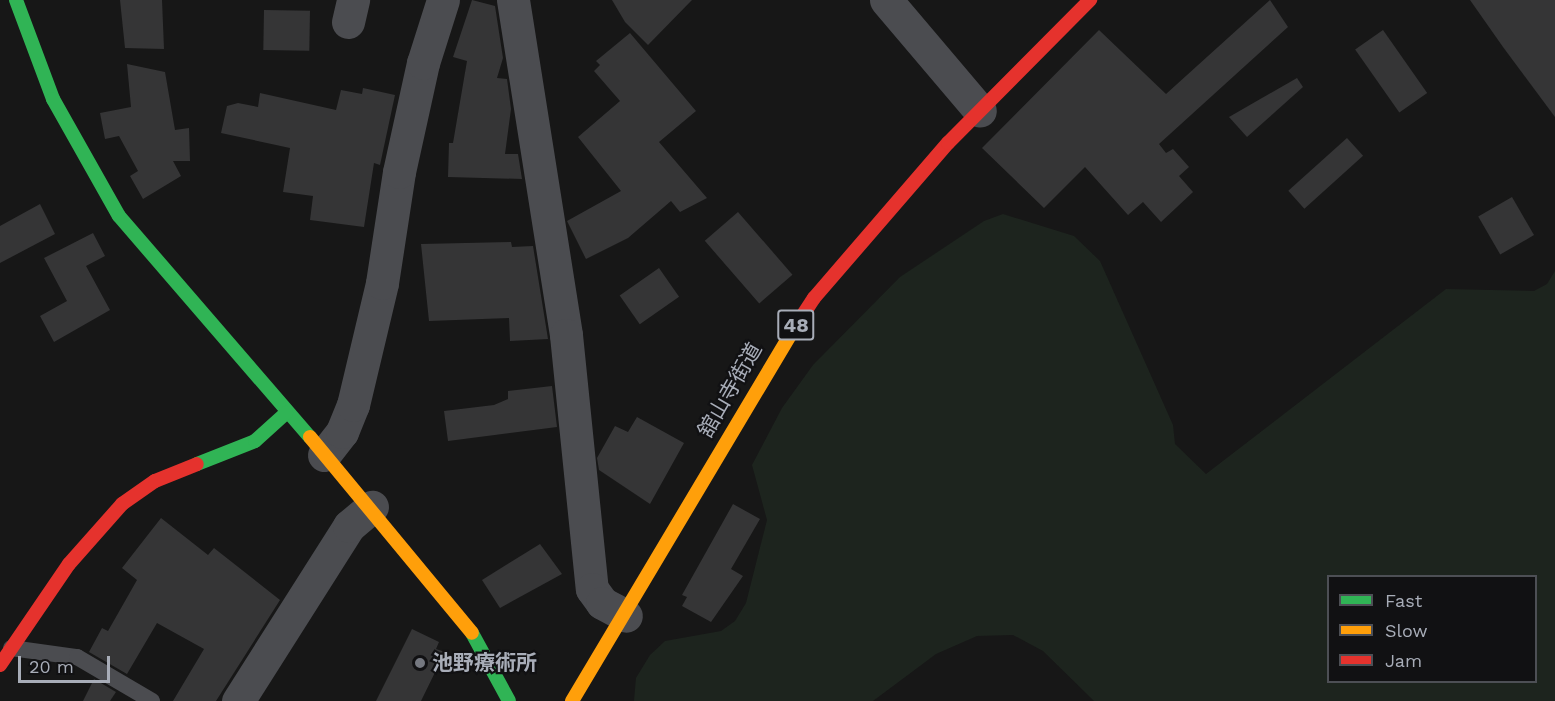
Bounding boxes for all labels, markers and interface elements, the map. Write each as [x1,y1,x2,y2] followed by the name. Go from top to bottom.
[776,308,816,342] road number: 48
[693,338,767,442] street label: 舘山寺街道
[1327,575,1537,683] legend
[1385,590,1422,611] text: Fast
[1385,620,1428,641] text: Slow
[21,644,112,682] scale bar
[432,650,537,676] place label: 池野療術所
[1385,650,1422,671] text: Jam
[29,656,74,677] text: 20 m
[413,656,427,670] marker: 池野療術所

